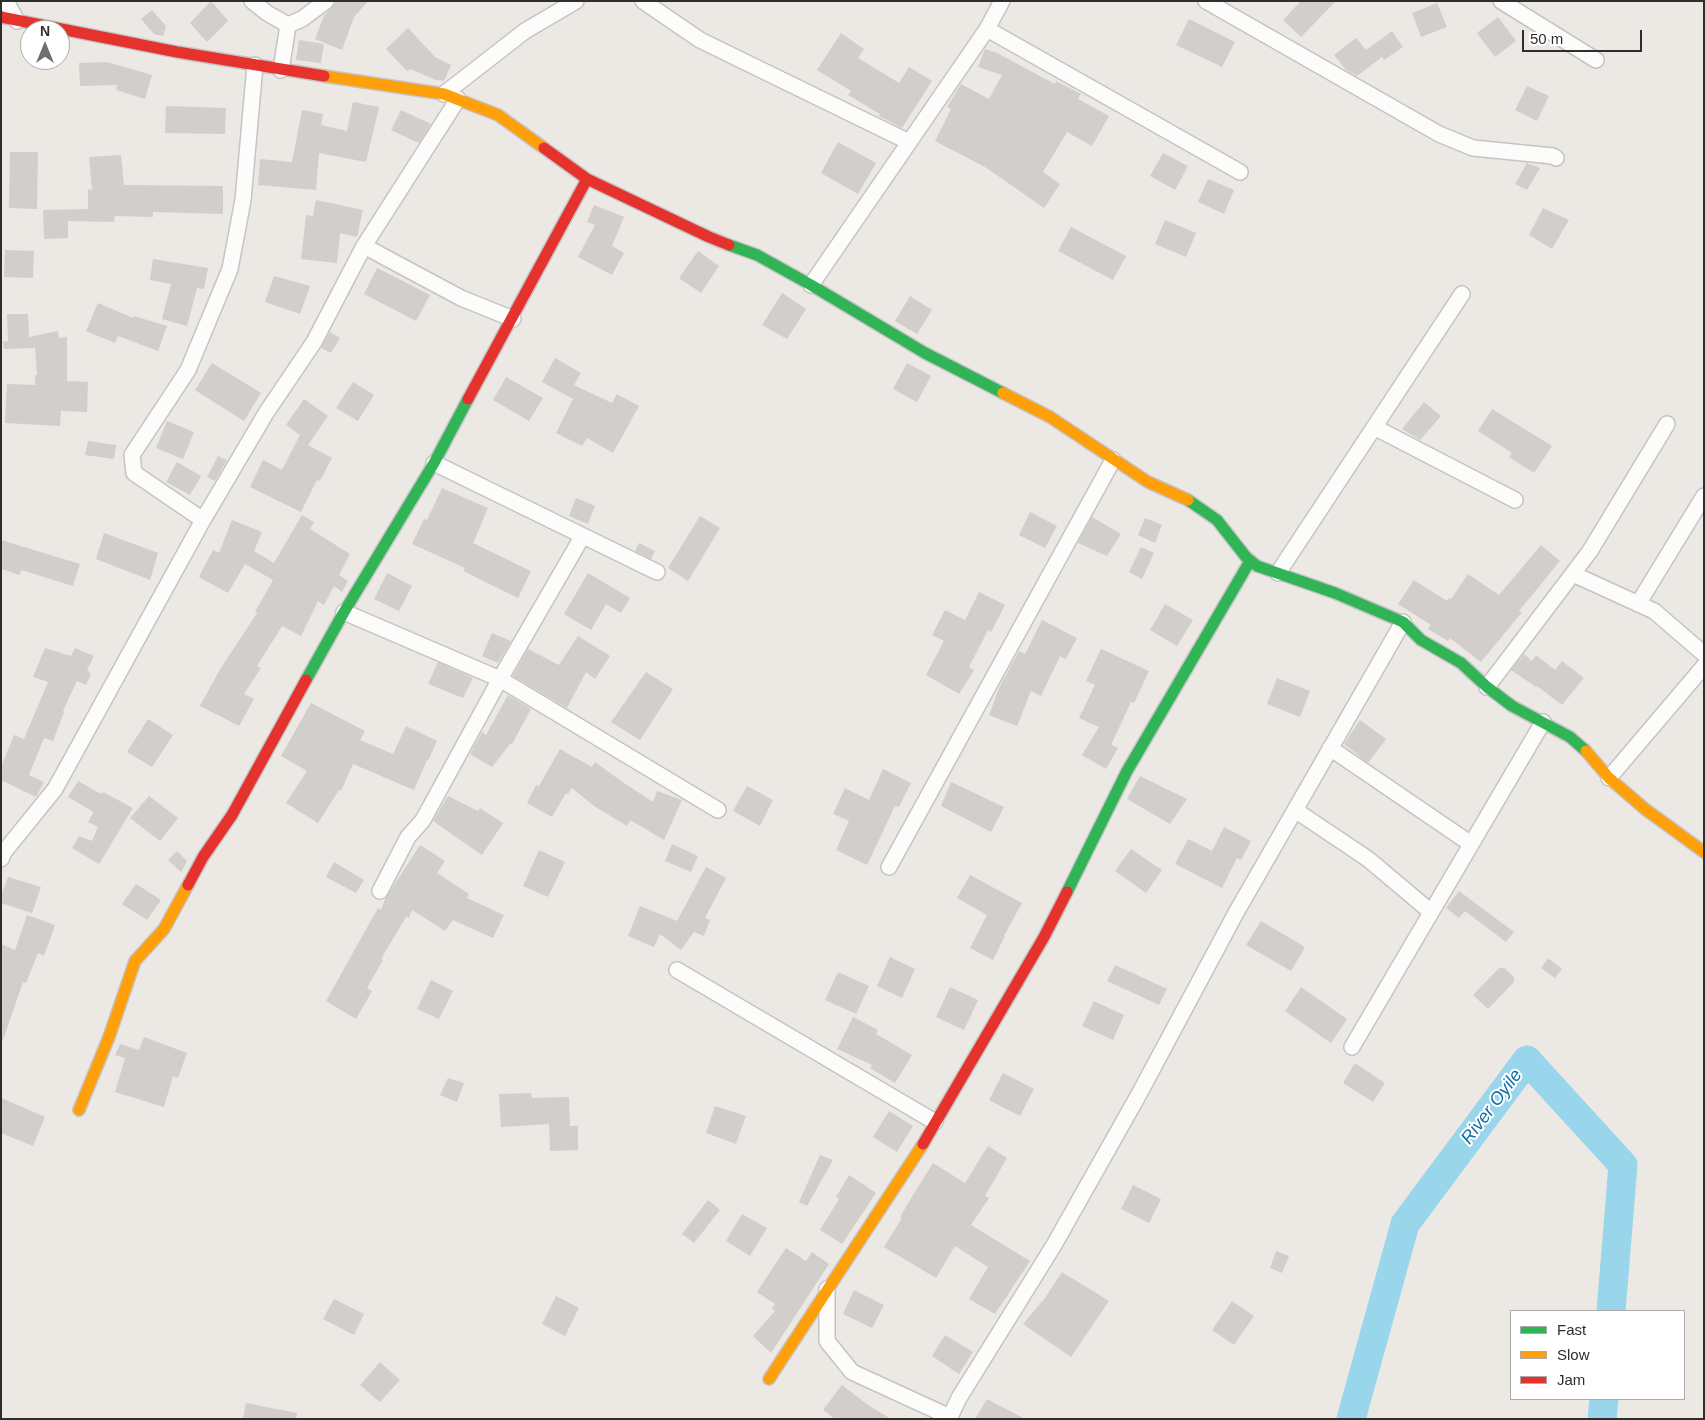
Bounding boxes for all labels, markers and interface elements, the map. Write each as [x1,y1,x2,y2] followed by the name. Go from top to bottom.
[20,20,70,70] north arrow
[1525,20,1645,52] scale bar
[40,23,50,39] text: N
[1530,30,1563,47] text: 50 m
[1457,1065,1527,1149] water label: River Oyile
[1510,1310,1685,1400] legend
[1557,1321,1586,1338] text: Fast
[1557,1346,1590,1363] text: Slow
[1557,1371,1585,1388] text: Jam

